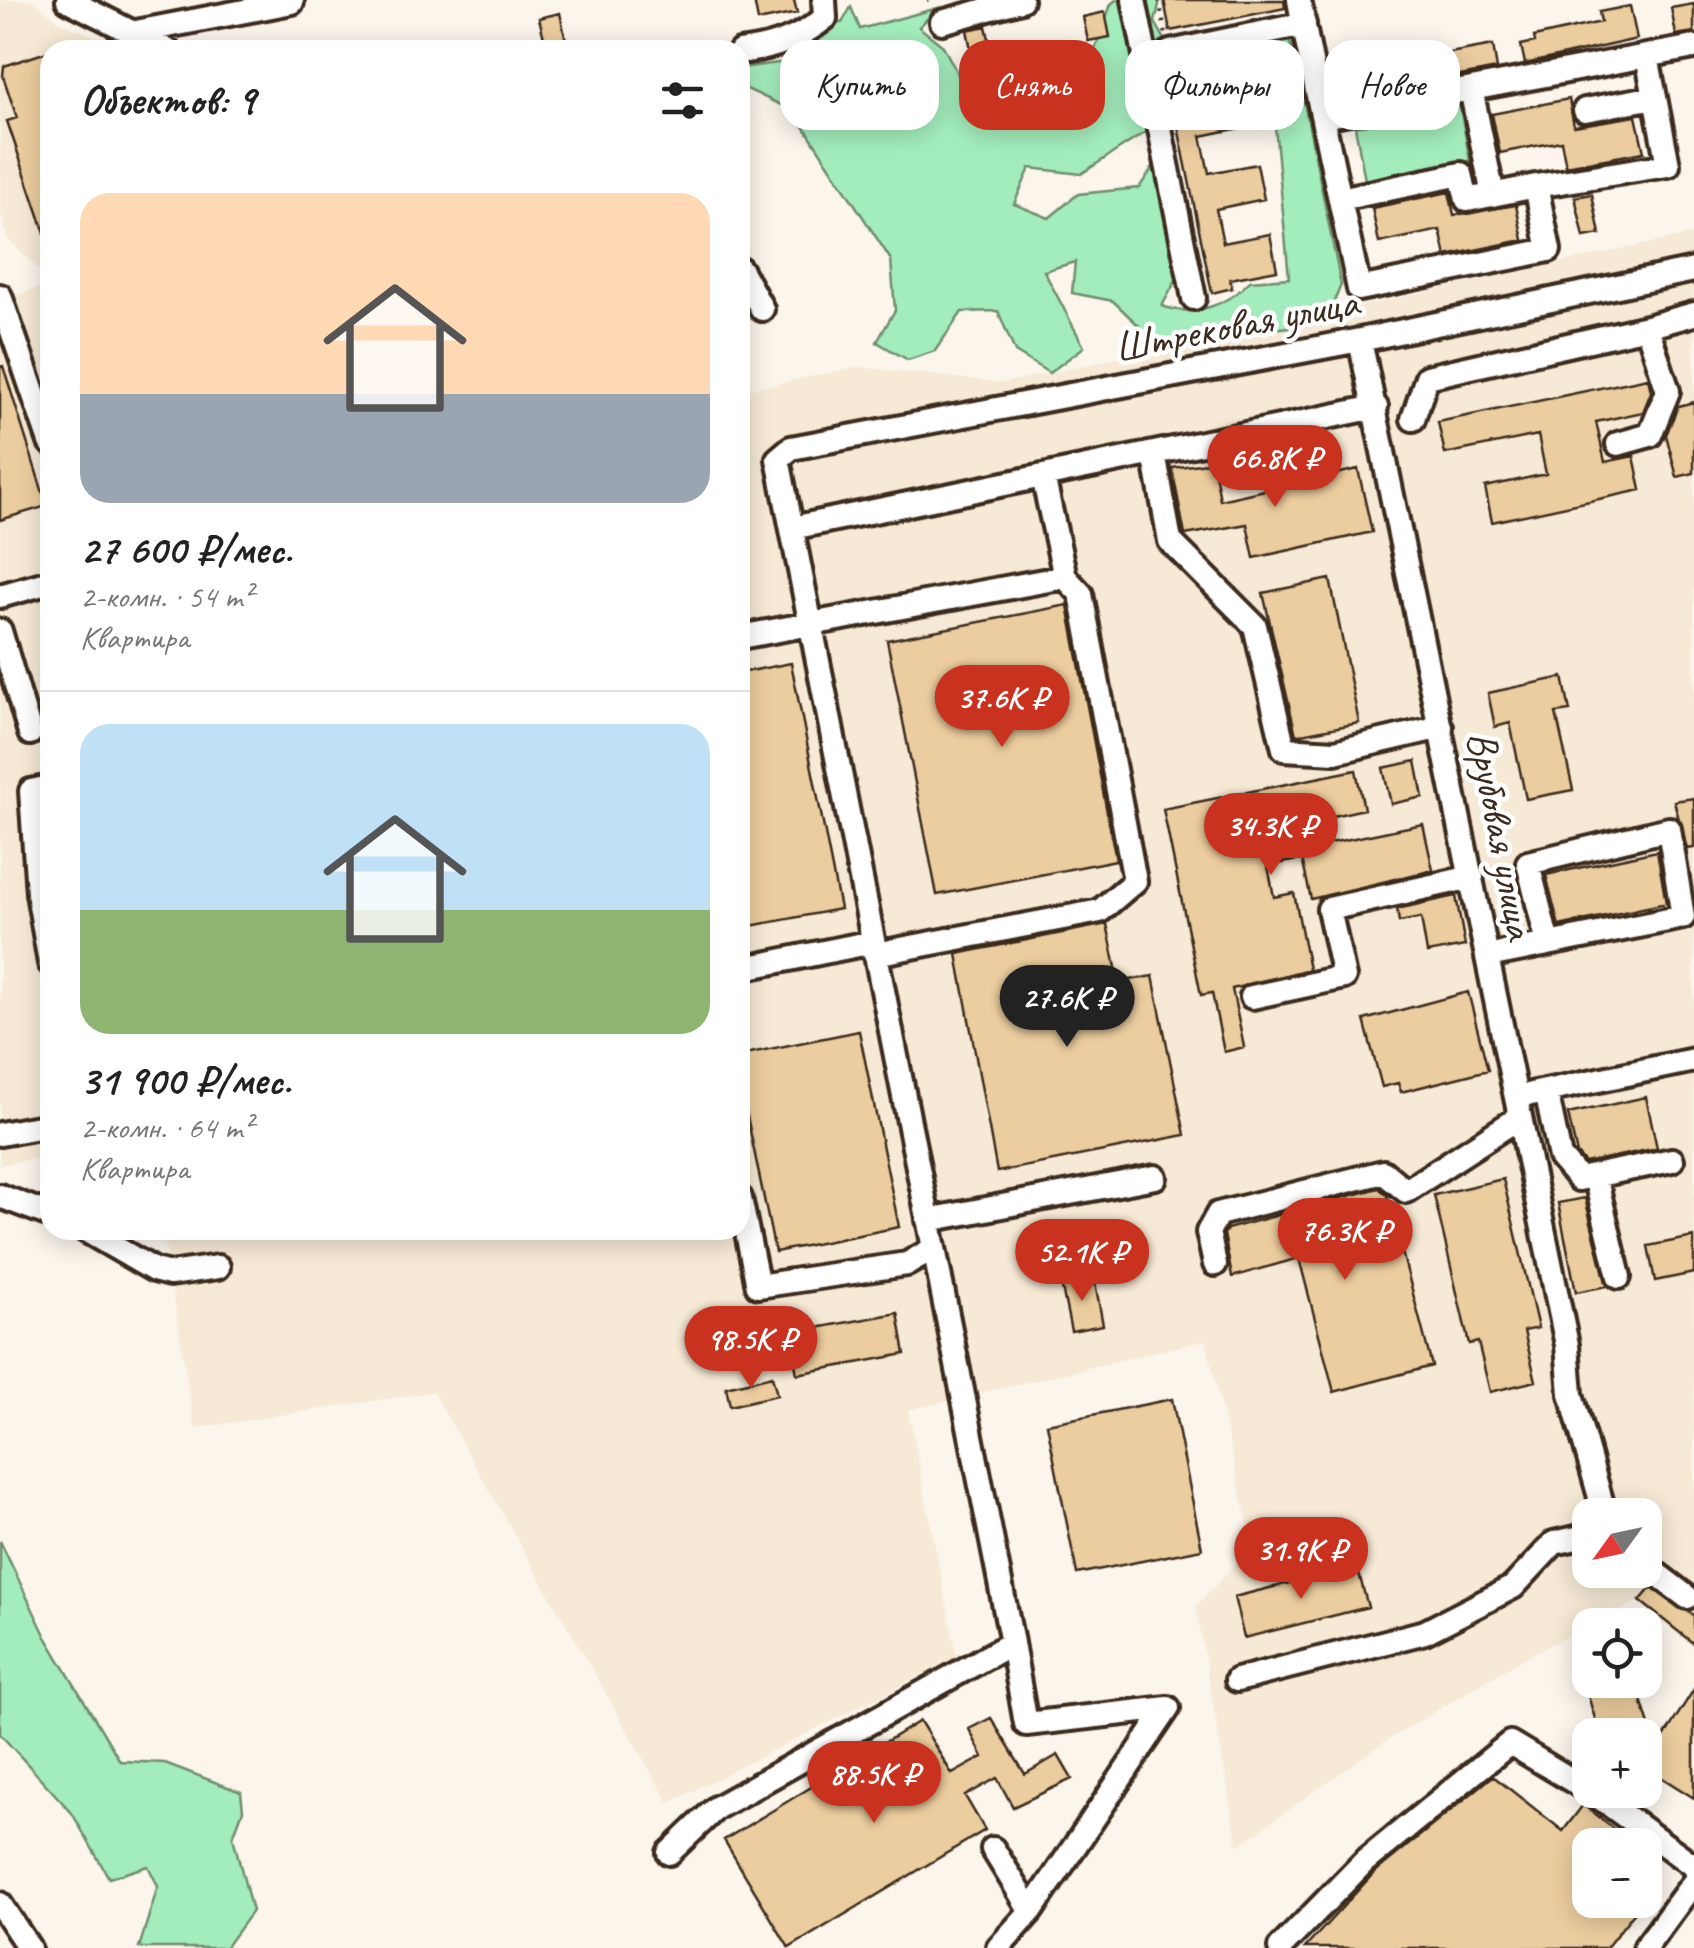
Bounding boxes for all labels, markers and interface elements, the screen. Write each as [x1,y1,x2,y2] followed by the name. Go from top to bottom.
[780,40,939,130] chip: Купить
[959,40,1105,130] chip: Снять
[1125,40,1304,130] chip: Фильтры
[1324,40,1460,130] chip: Новое
[655,73,710,128] icon: filters
[80,74,255,127] text: Объектов: 9
[305,258,485,438] icon: home
[1110,275,1365,375] street label: Штрековая улица
[1183,425,1367,510] pin: 66.8K ₽
[1229,437,1321,478] text: 66.8K ₽
[80,523,292,576] text: 27 600 ₽/мес.
[80,576,252,617] text: 2-комн. · 54 m²
[80,617,189,658] text: Квартира
[910,665,1094,750] pin: 37.6K ₽
[957,677,1047,718] text: 37.6K ₽
[1455,727,1548,946] street label: Врубовая улица
[305,789,485,969] icon: home
[1179,793,1363,878] pin: 34.3K ₽
[1226,805,1316,846] text: 34.3K ₽
[975,965,1159,1050] pin: 27.6K ₽
[1022,977,1112,1018] text: 27.6K ₽
[80,1054,291,1107] text: 31 900 ₽/мес.
[80,1107,252,1148] text: 2-комн. · 64 m²
[80,1148,189,1189] text: Квартира
[1253,1198,1437,1283] pin: 76.3K ₽
[1300,1210,1390,1251] text: 76.3K ₽
[990,1219,1174,1304] pin: 52.1K ₽
[1037,1231,1127,1272] text: 52.1K ₽
[659,1306,843,1391] pin: 98.5K ₽
[706,1318,796,1359] text: 98.5K ₽
[1572,1498,1662,1588] north arrow
[1572,1498,1662,1918] map controls
[1209,1517,1393,1602] pin: 31.9K ₽
[1256,1529,1346,1570] text: 31.9K ₽
[1572,1608,1662,1698] button: locate
[1572,1718,1662,1808] button: +
[782,1741,966,1826] pin: 88.5K ₽
[829,1753,919,1794] text: 88.5K ₽
[1572,1828,1662,1918] button: −

